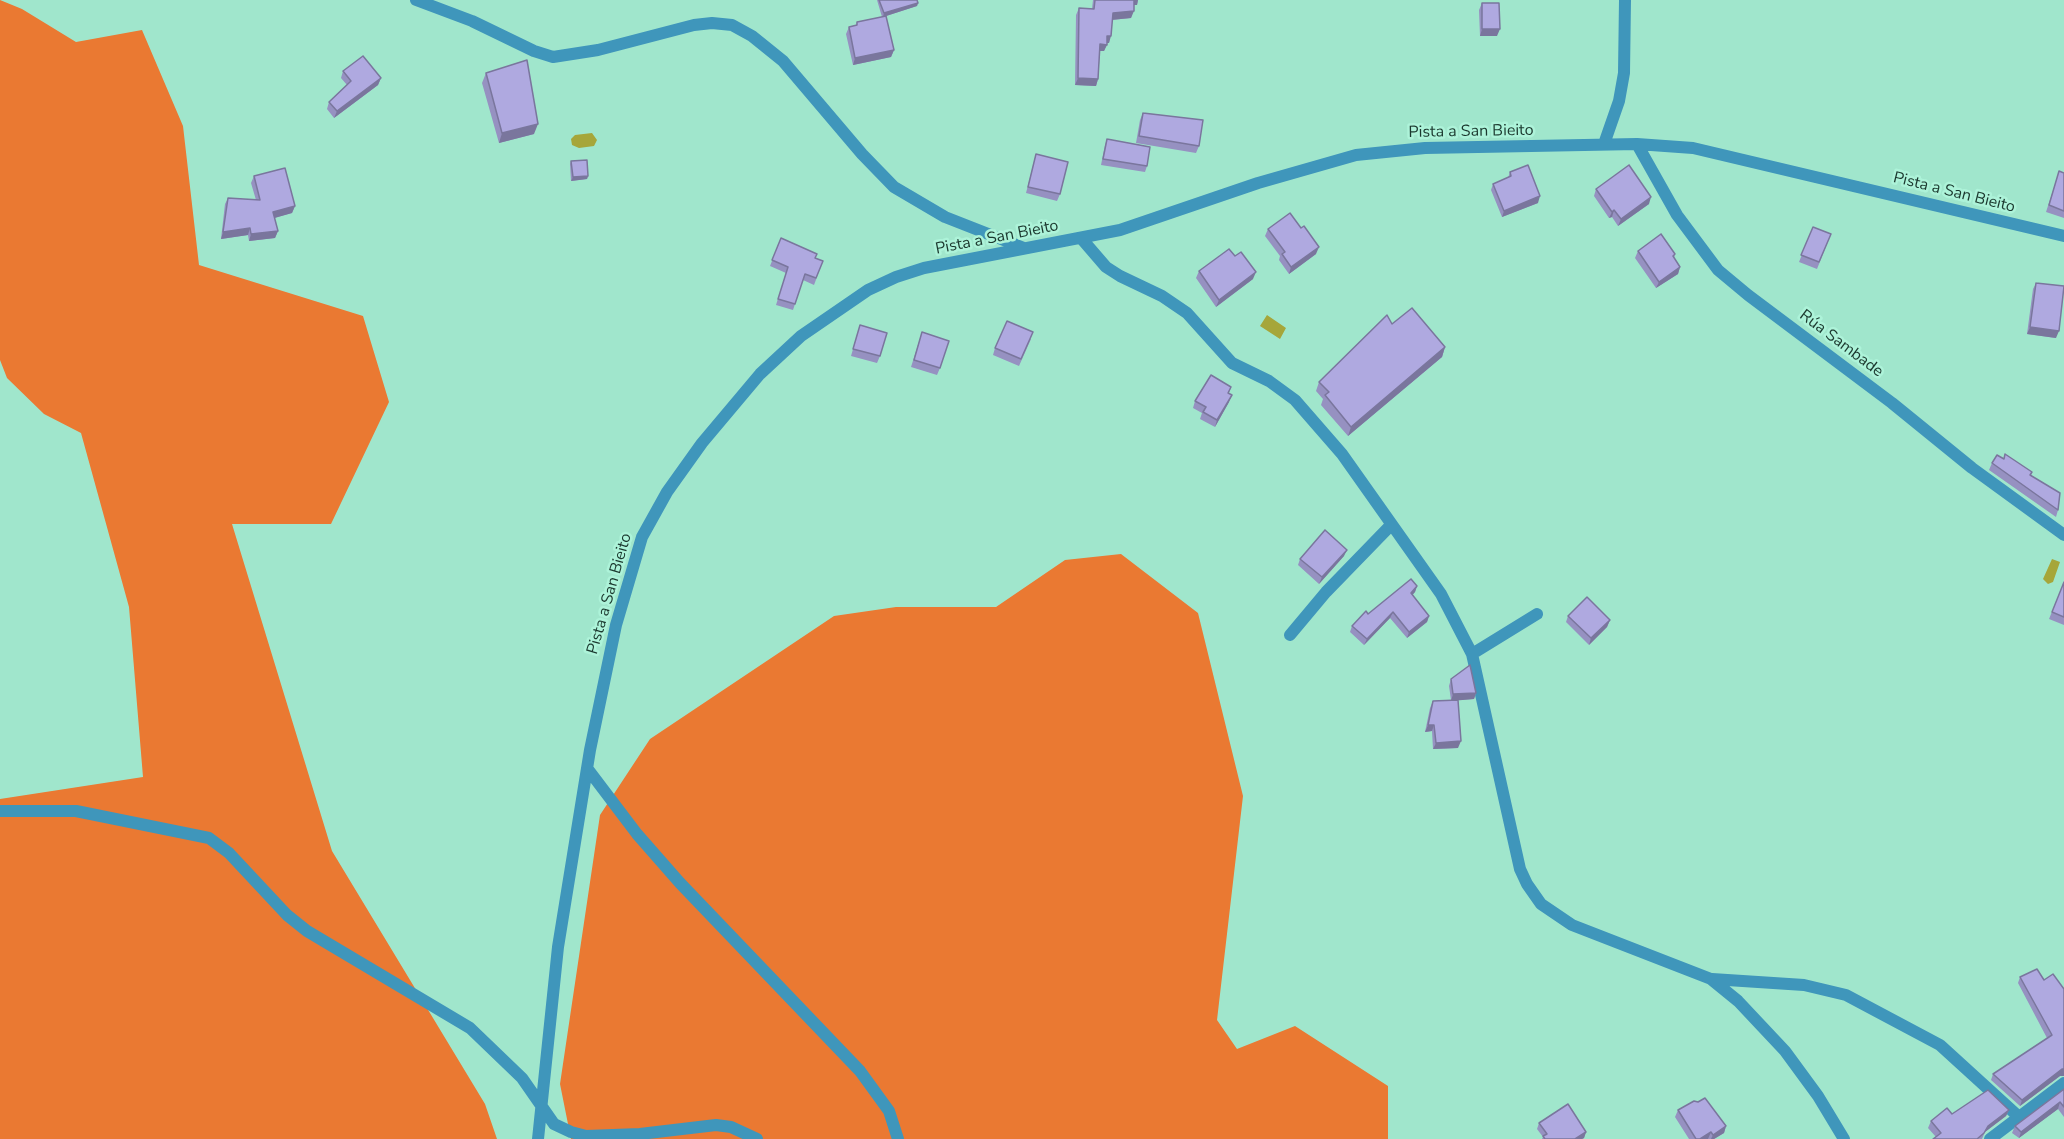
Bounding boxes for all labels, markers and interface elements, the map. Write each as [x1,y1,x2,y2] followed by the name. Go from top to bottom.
[1408,121,1534,143] street label: Pista a San Bieito
[1891,169,2017,217] street label: Pista a San Bieito
[934,217,1060,259] street label: Pista a San Bieito
[1795,306,1887,382] street label: Rúa Sambade
[584,531,636,657] street label: Pista a San Bieito

